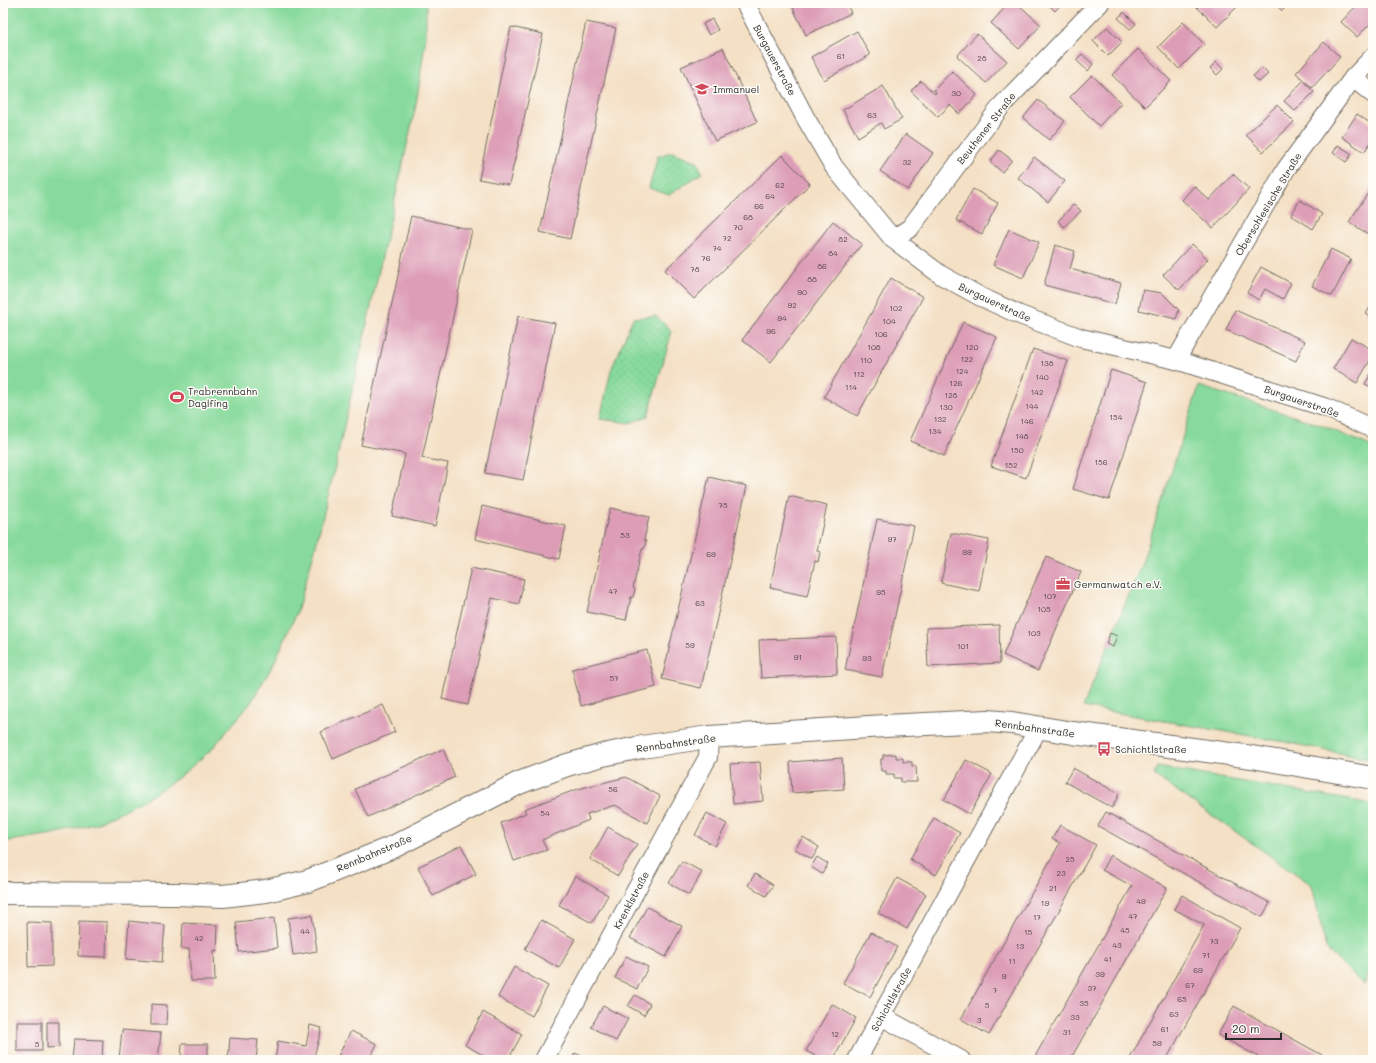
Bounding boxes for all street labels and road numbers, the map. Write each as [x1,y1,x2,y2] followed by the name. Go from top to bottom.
[750,22,800,98] street label: Burgauerstraße
[953,89,1019,167] street label: Beuthener Straße
[1232,150,1304,258] street label: Oberschlesische Straße
[956,279,1034,325] street label: Burgauerstraße
[1263,382,1341,420] street label: Burgauerstraße
[994,715,1076,741] street label: Rennbahnstraße
[635,730,717,756] street label: Rennbahnstraße
[334,831,414,875] street label: Rennbahnstraße
[610,869,652,931] street label: Krenklstraße
[868,964,914,1034] street label: Schichtlstraße

